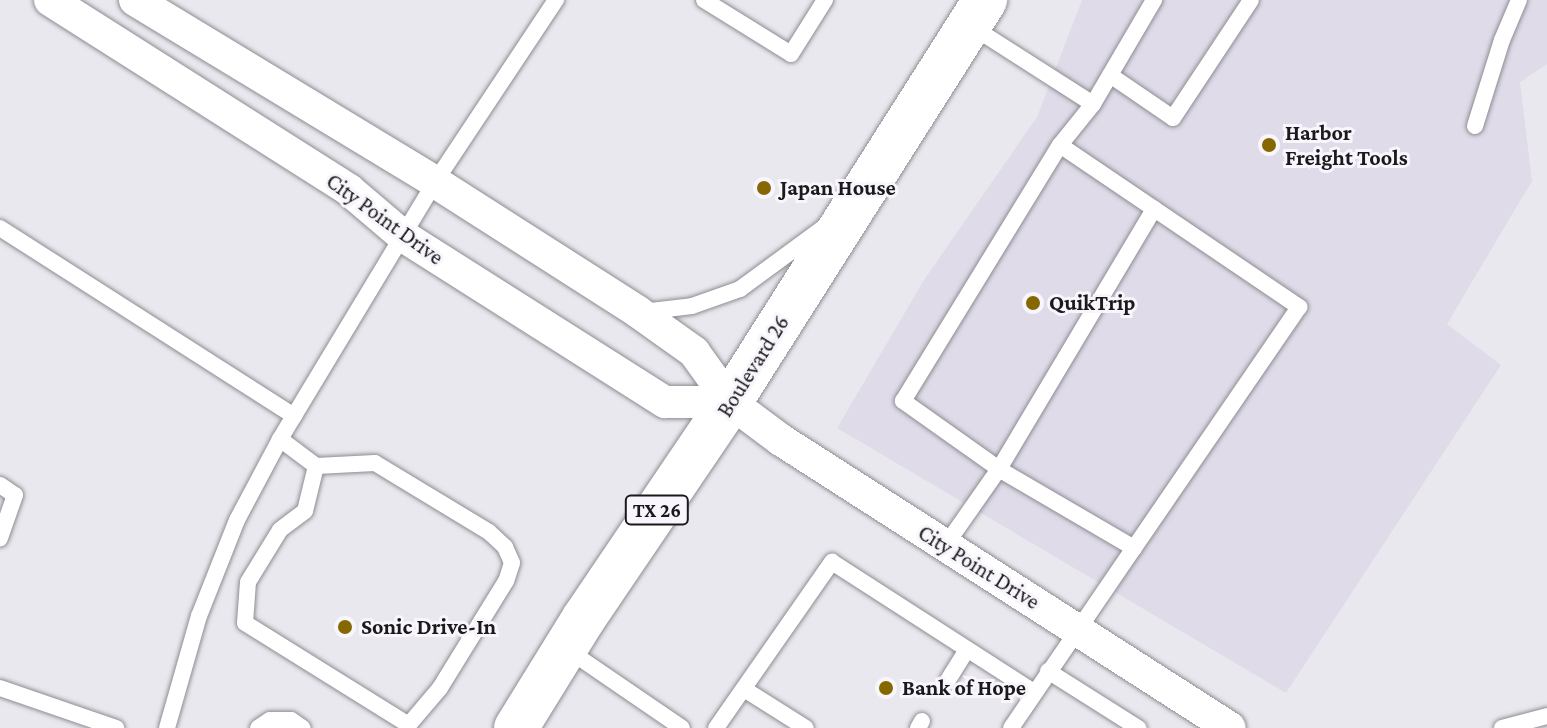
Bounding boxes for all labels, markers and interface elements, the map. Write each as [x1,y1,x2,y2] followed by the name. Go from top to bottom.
[1285,119,1408,170] place label: Harbor Freight Tools
[1260,136,1278,154] marker: Harbor Freight Tools
[321,168,449,270] street label: City Point Drive
[780,175,896,201] place label: Japan House
[755,179,773,197] marker: Japan House
[1049,290,1135,316] place label: QuikTrip
[1024,294,1042,312] marker: QuikTrip
[711,310,795,422] street label: Boulevard 26
[623,494,691,526] road number: TX 26
[913,519,1045,615] street label: City Point Drive
[361,614,496,640] place label: Sonic Drive-In
[336,618,354,636] marker: Sonic Drive-In
[902,675,1026,701] place label: Bank of Hope
[877,679,895,697] marker: Bank of Hope

